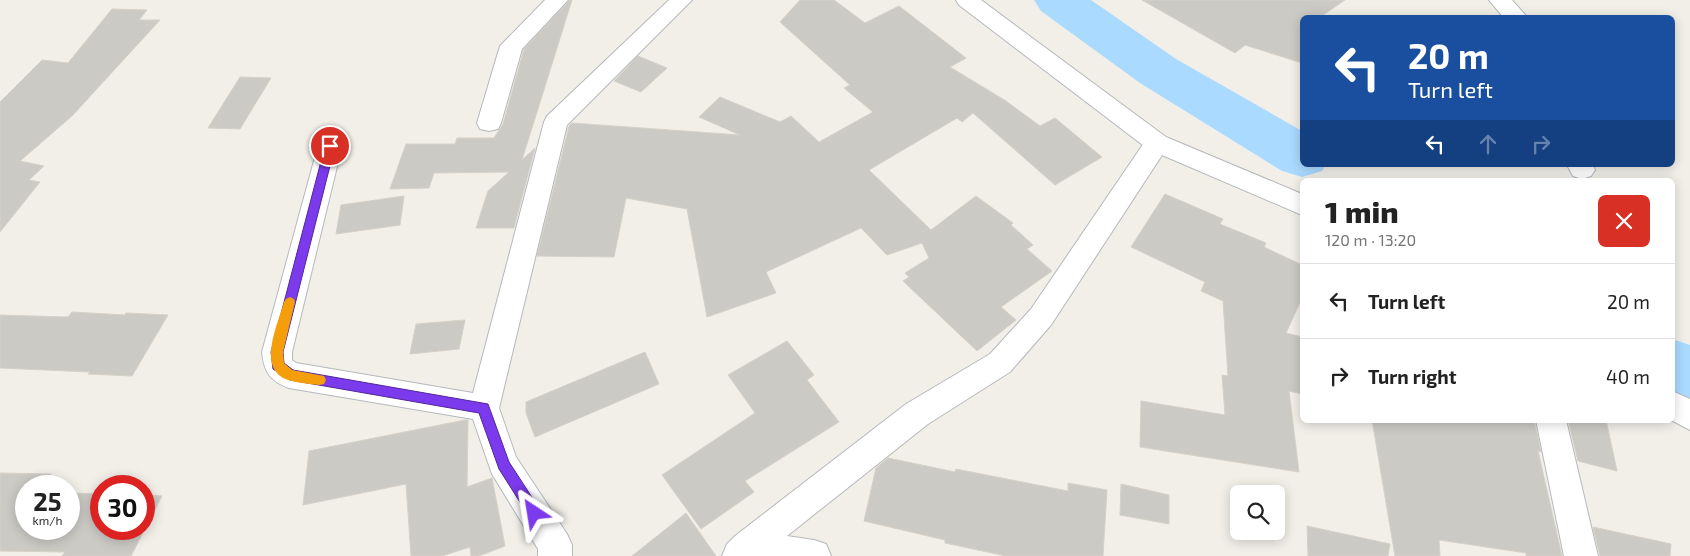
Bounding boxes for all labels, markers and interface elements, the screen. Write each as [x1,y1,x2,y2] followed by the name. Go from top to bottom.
[1408,34,1489,76] text: 20 m
[1325,35,1390,100] icon: left
[1408,76,1493,102] text: Turn left
[309,125,351,167] pin
[1421,130,1449,158] icon: left
[1474,130,1502,158] icon: ahead
[1527,130,1555,158] icon: right
[316,132,344,160] icon: arrive
[1325,193,1399,229] text: 1 min
[1598,195,1650,247] button: close
[1325,230,1416,249] text: 120 m · 13:20
[1325,287,1353,315] icon: left
[1368,290,1445,313] text: Turn left
[1607,290,1650,313] text: 20 m
[1325,362,1353,390] icon: right
[1368,365,1456,388] text: Turn right
[1606,365,1650,388] text: 40 m
[90,475,155,540] speed limit sign: 30
[1230,485,1285,540] map controls
[1230,485,1285,540] button: search
[33,486,62,516] text: 25
[507,486,559,538] position arrow
[33,513,62,527] text: km/h

